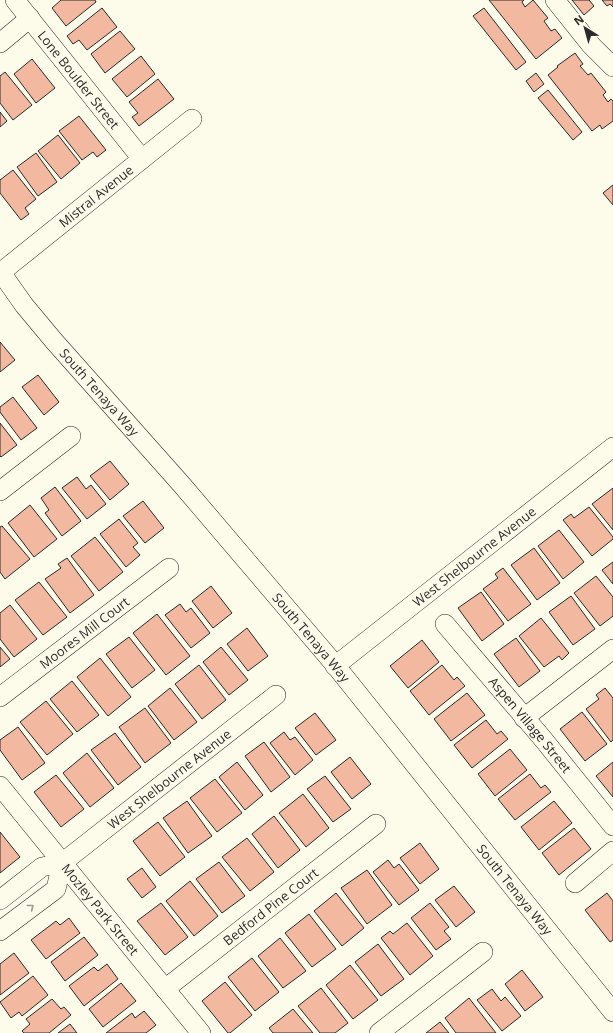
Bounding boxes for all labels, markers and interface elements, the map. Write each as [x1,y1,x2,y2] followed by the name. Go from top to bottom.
[565,8,605,48] north arrow
[571,11,587,28] text: N
[34,27,124,133] street label: Lone Boulder Street
[55,161,137,231] street label: Mistral Avenue
[56,345,144,440] street label: South Tenaya Way
[409,502,539,611] street label: West Shelbourne Avenue
[269,589,354,686] street label: South Tenaya Way
[36,592,133,673] street label: Moores Mill Court
[485,673,576,777] street label: Aspen Village Street
[104,725,235,833] street label: West Shelbourne Avenue
[473,840,557,939] street label: South Tenaya Way
[58,860,143,959] street label: Mozley Park Street
[219,863,322,949] street label: Bedford Pine Court
[26,905,33,912] one-way arrow

